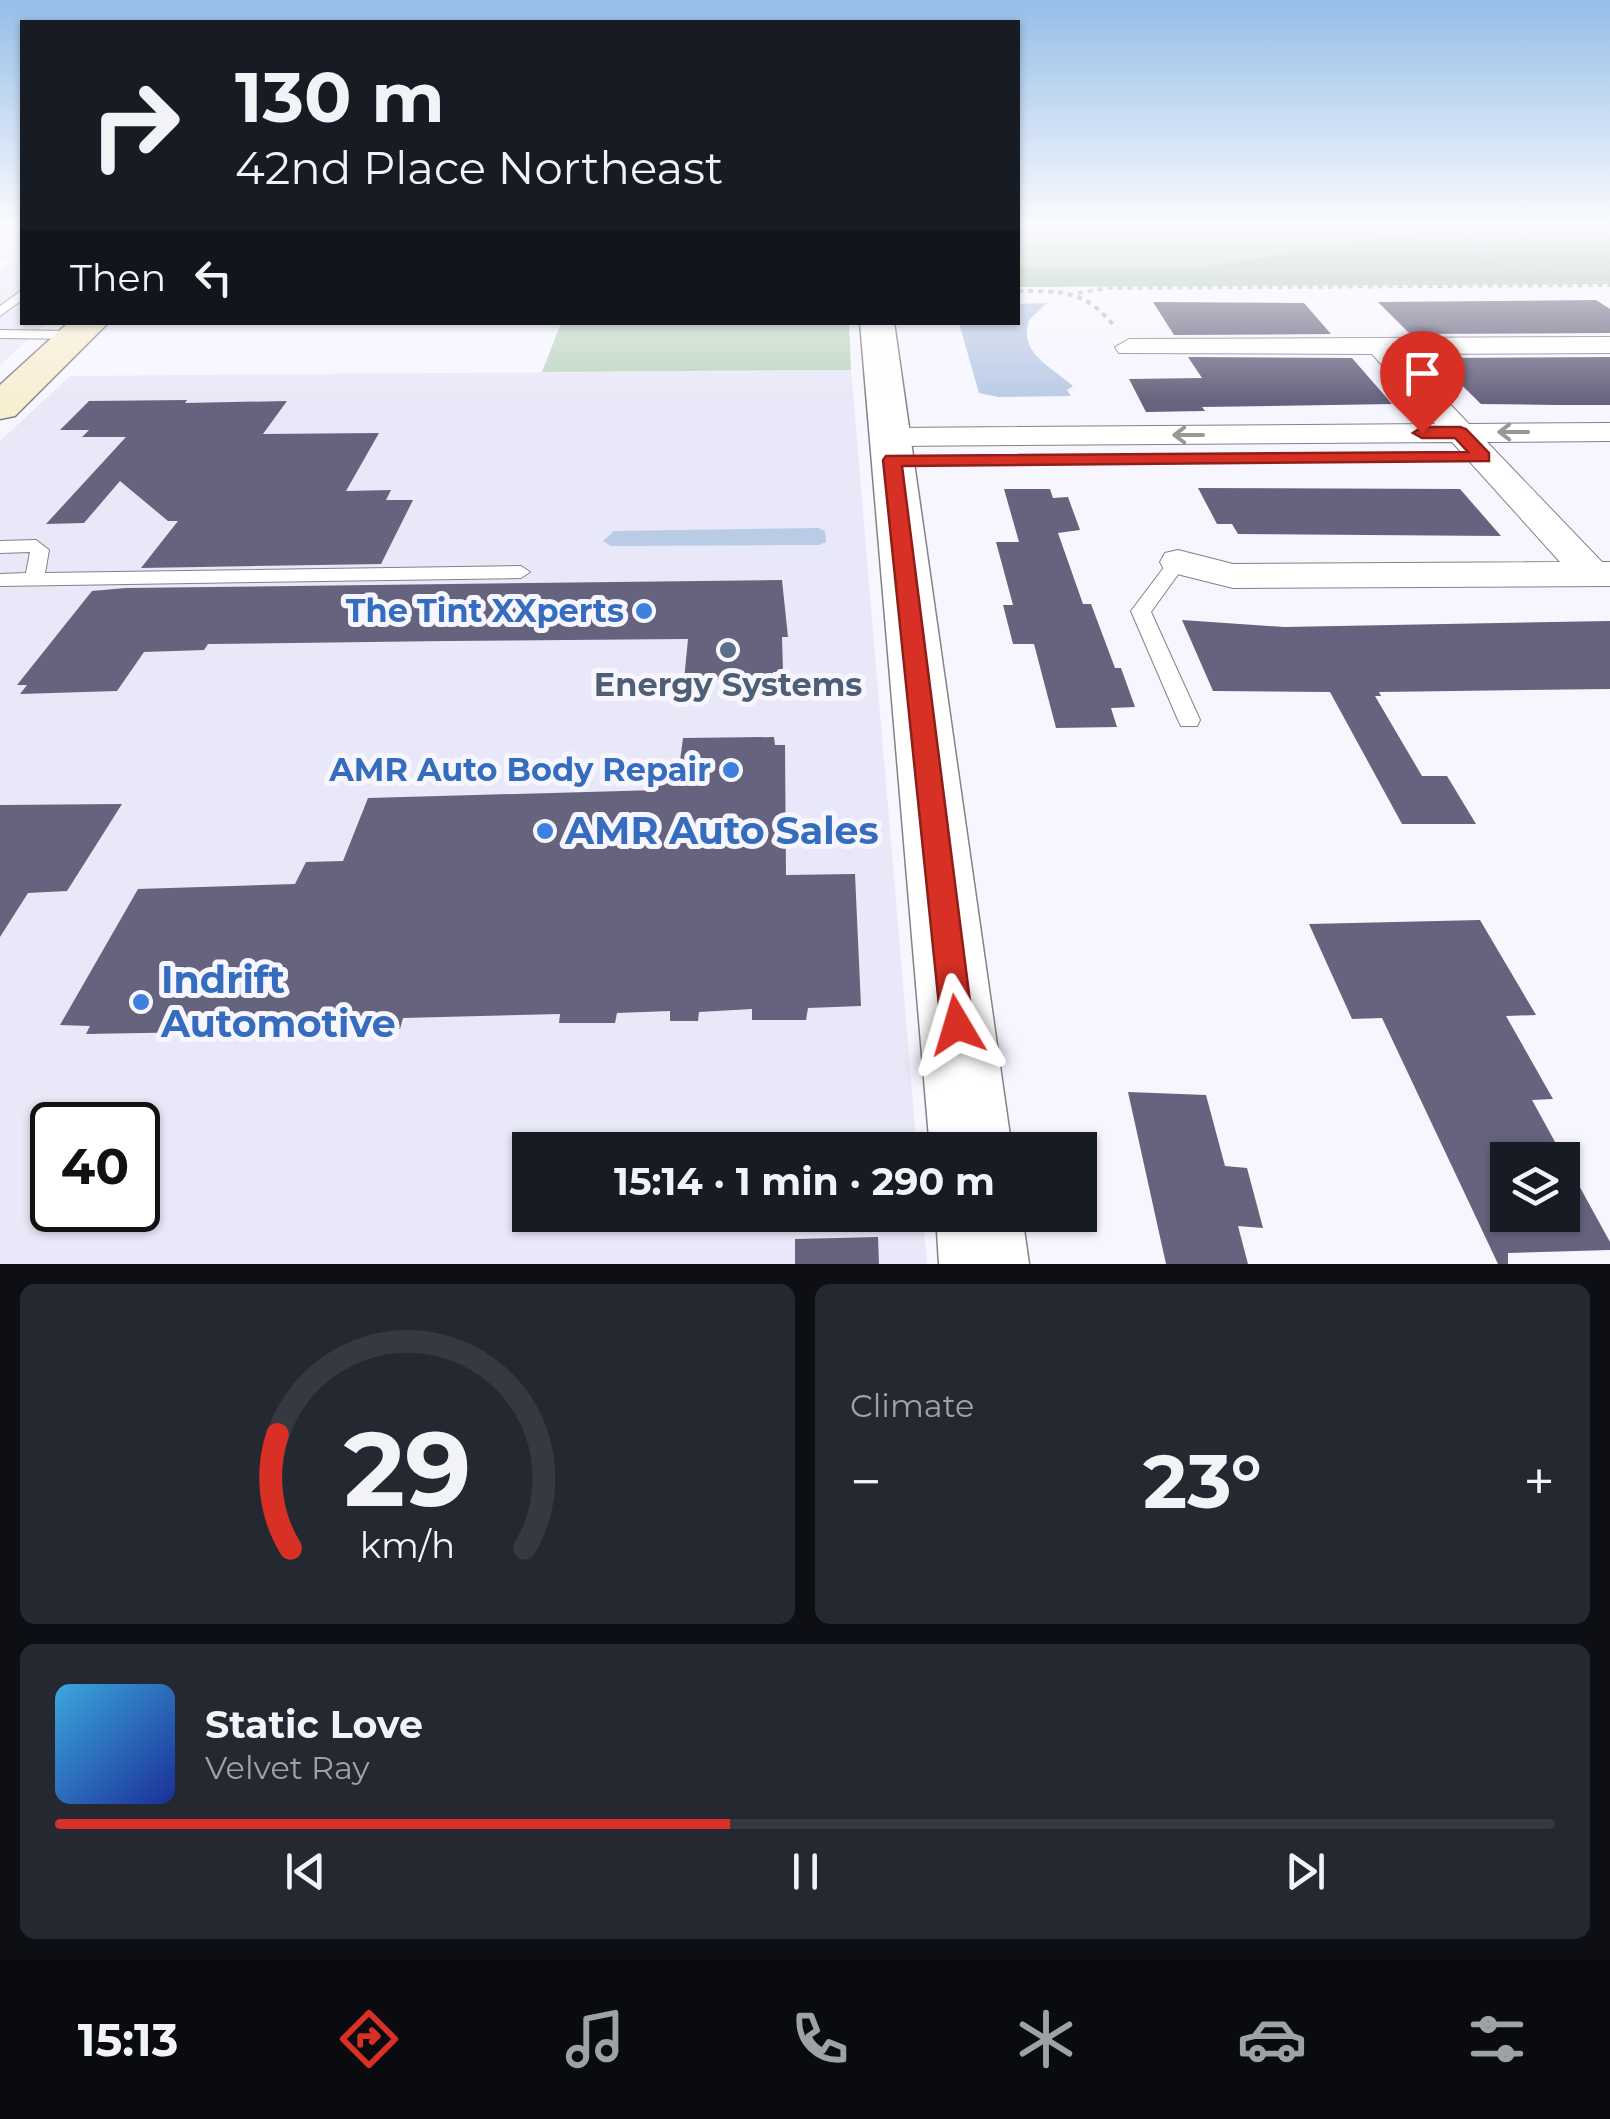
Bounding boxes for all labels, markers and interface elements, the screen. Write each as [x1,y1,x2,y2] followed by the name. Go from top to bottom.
[235,54,445,140] text: 130 m
[70,60,200,190] icon: right
[235,140,723,195] text: 42nd Place Northeast
[186,250,241,305] icon: left
[70,254,166,301] text: Then
[1380,331,1465,434] pin
[1395,346,1450,401] icon: arrive
[1497,422,1530,442] one-way arrow
[1172,425,1204,444] one-way arrow
[346,591,624,630] place label: The Tint XXperts
[633,600,655,622] marker: The Tint XXperts
[717,639,739,661] marker: Energy Systems
[594,665,862,704] place label: Energy Systems
[328,750,711,789] place label: AMR Auto Body Repair
[720,759,742,781] marker: AMR Auto Body Repair
[564,807,879,854] place label: AMR Auto Sales
[534,820,556,842] marker: AMR Auto Sales
[160,956,396,1047] place label: Indrift Automotive
[905,973,1009,1077] position arrow
[130,991,152,1013] marker: Indrift Automotive
[30,1102,160,1232] speed limit sign: 40
[1490,1142,1580,1232] map controls
[1490,1142,1580,1232] button: layers
[614,1158,995,1205] text: 15:14 · 1 min · 290 m
[850,1386,974,1425] text: Climate
[344,1405,471,1532] text: 29
[1143,1435,1262,1527] text: 23°
[850,1448,882,1515] text: −
[1523,1448,1555,1515] text: +
[360,1523,455,1567] text: km/h
[205,1701,423,1748] text: Static Love
[205,1748,370,1787] text: Velvet Ray
[278,1844,333,1899] icon: previous
[778,1844,833,1899] icon: pause
[1278,1844,1333,1899] icon: next
[334,2004,404,2074] icon: directions
[560,2004,630,2074] icon: music
[785,2004,855,2074] icon: phone
[1011,2004,1081,2074] icon: climate
[1237,2004,1307,2074] icon: car
[1462,2004,1532,2074] icon: filters
[78,2012,178,2067] text: 15:13

